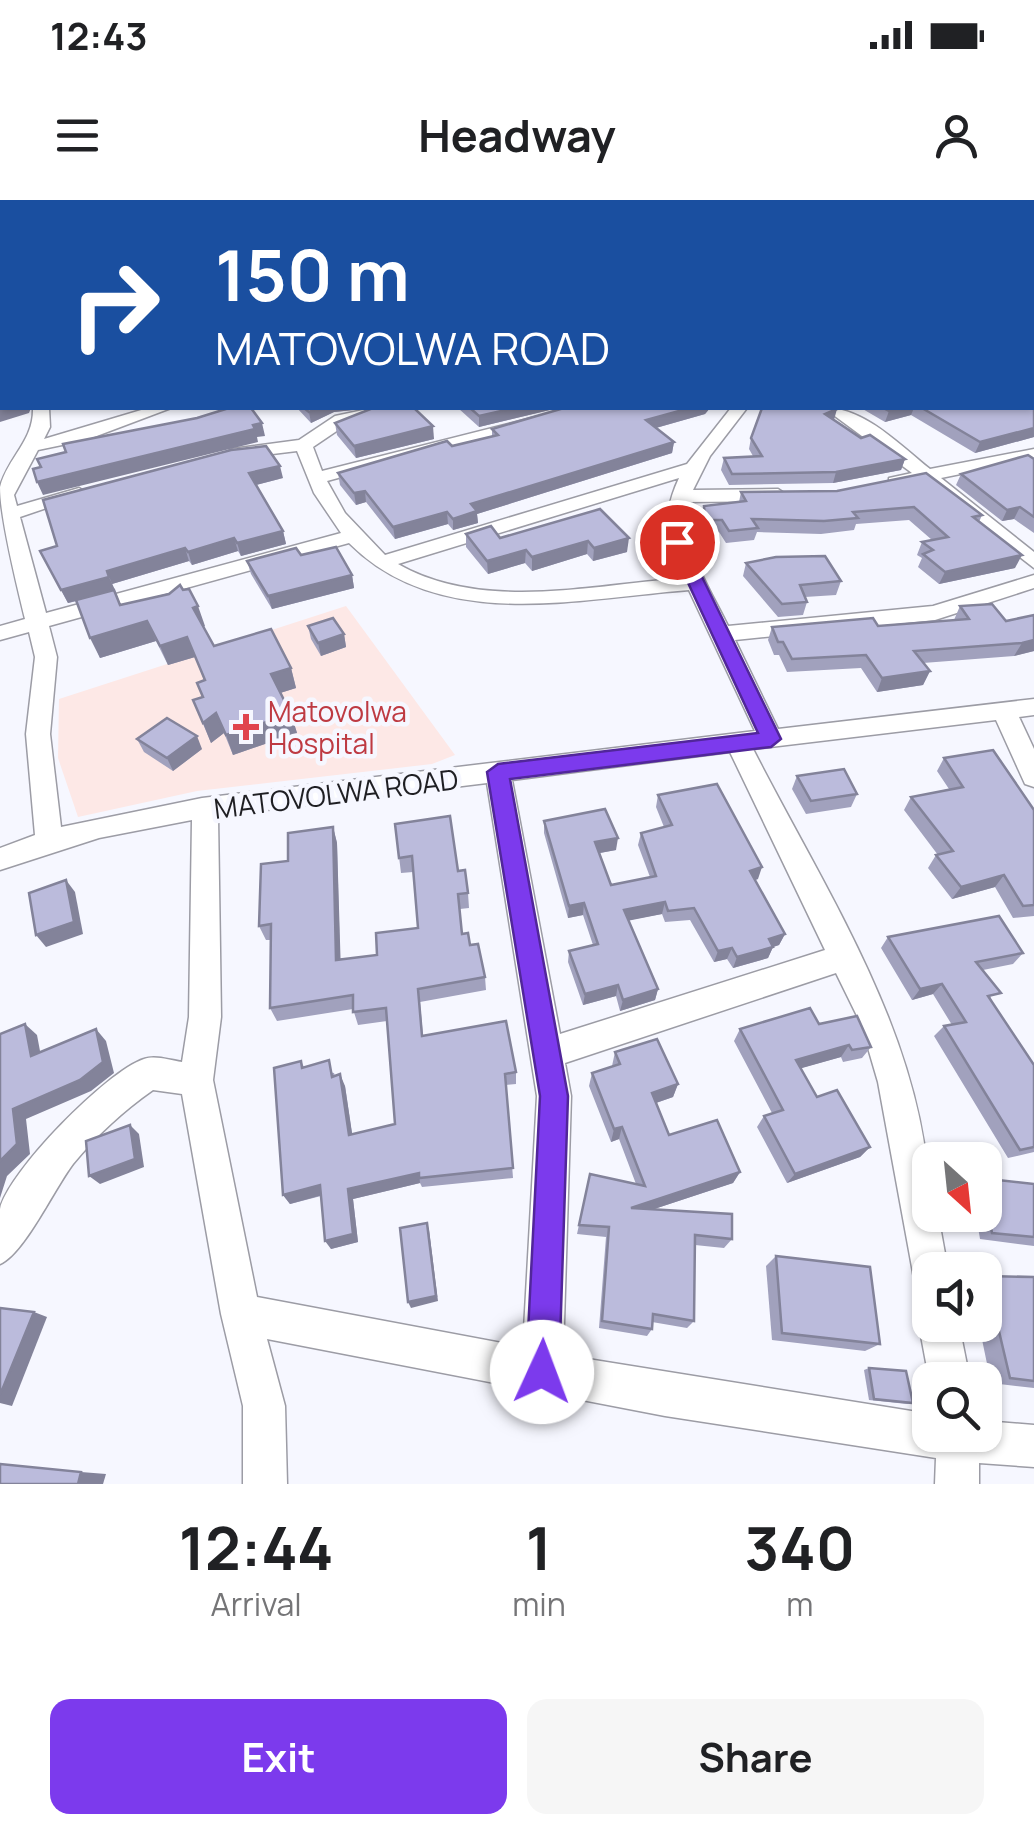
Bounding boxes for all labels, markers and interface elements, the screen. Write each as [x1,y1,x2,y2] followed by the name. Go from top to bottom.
[50,9,148,61] text: 12:43
[418,104,616,166] text: Headway
[50,108,105,163] icon: menu
[929,108,984,163] icon: person
[215,226,410,322] text: 150 m
[50,240,180,370] icon: right
[215,317,610,379] text: MATOVOLWA ROAD
[635,500,720,585] pin
[650,515,705,570] icon: arrive
[268,692,407,762] place label: Matovolwa Hospital
[233,714,259,740] marker: Matovolwa Hospital
[212,759,460,827] street label: MATOVOLWA ROAD
[912,1142,1002,1232] north arrow
[912,1142,1002,1452] map controls
[912,1252,1002,1342] button: sound
[490,1320,594,1424] position arrow
[912,1362,1002,1452] button: search
[179,1506,334,1588] text: 12:44
[526,1506,552,1588] text: 1
[744,1506,855,1588] text: 340
[210,1582,302,1626] text: Arrival
[512,1582,566,1626] text: min
[786,1582,813,1626] text: m
[50,1699,507,1814] button: Exit
[527,1699,984,1814] button: Share

